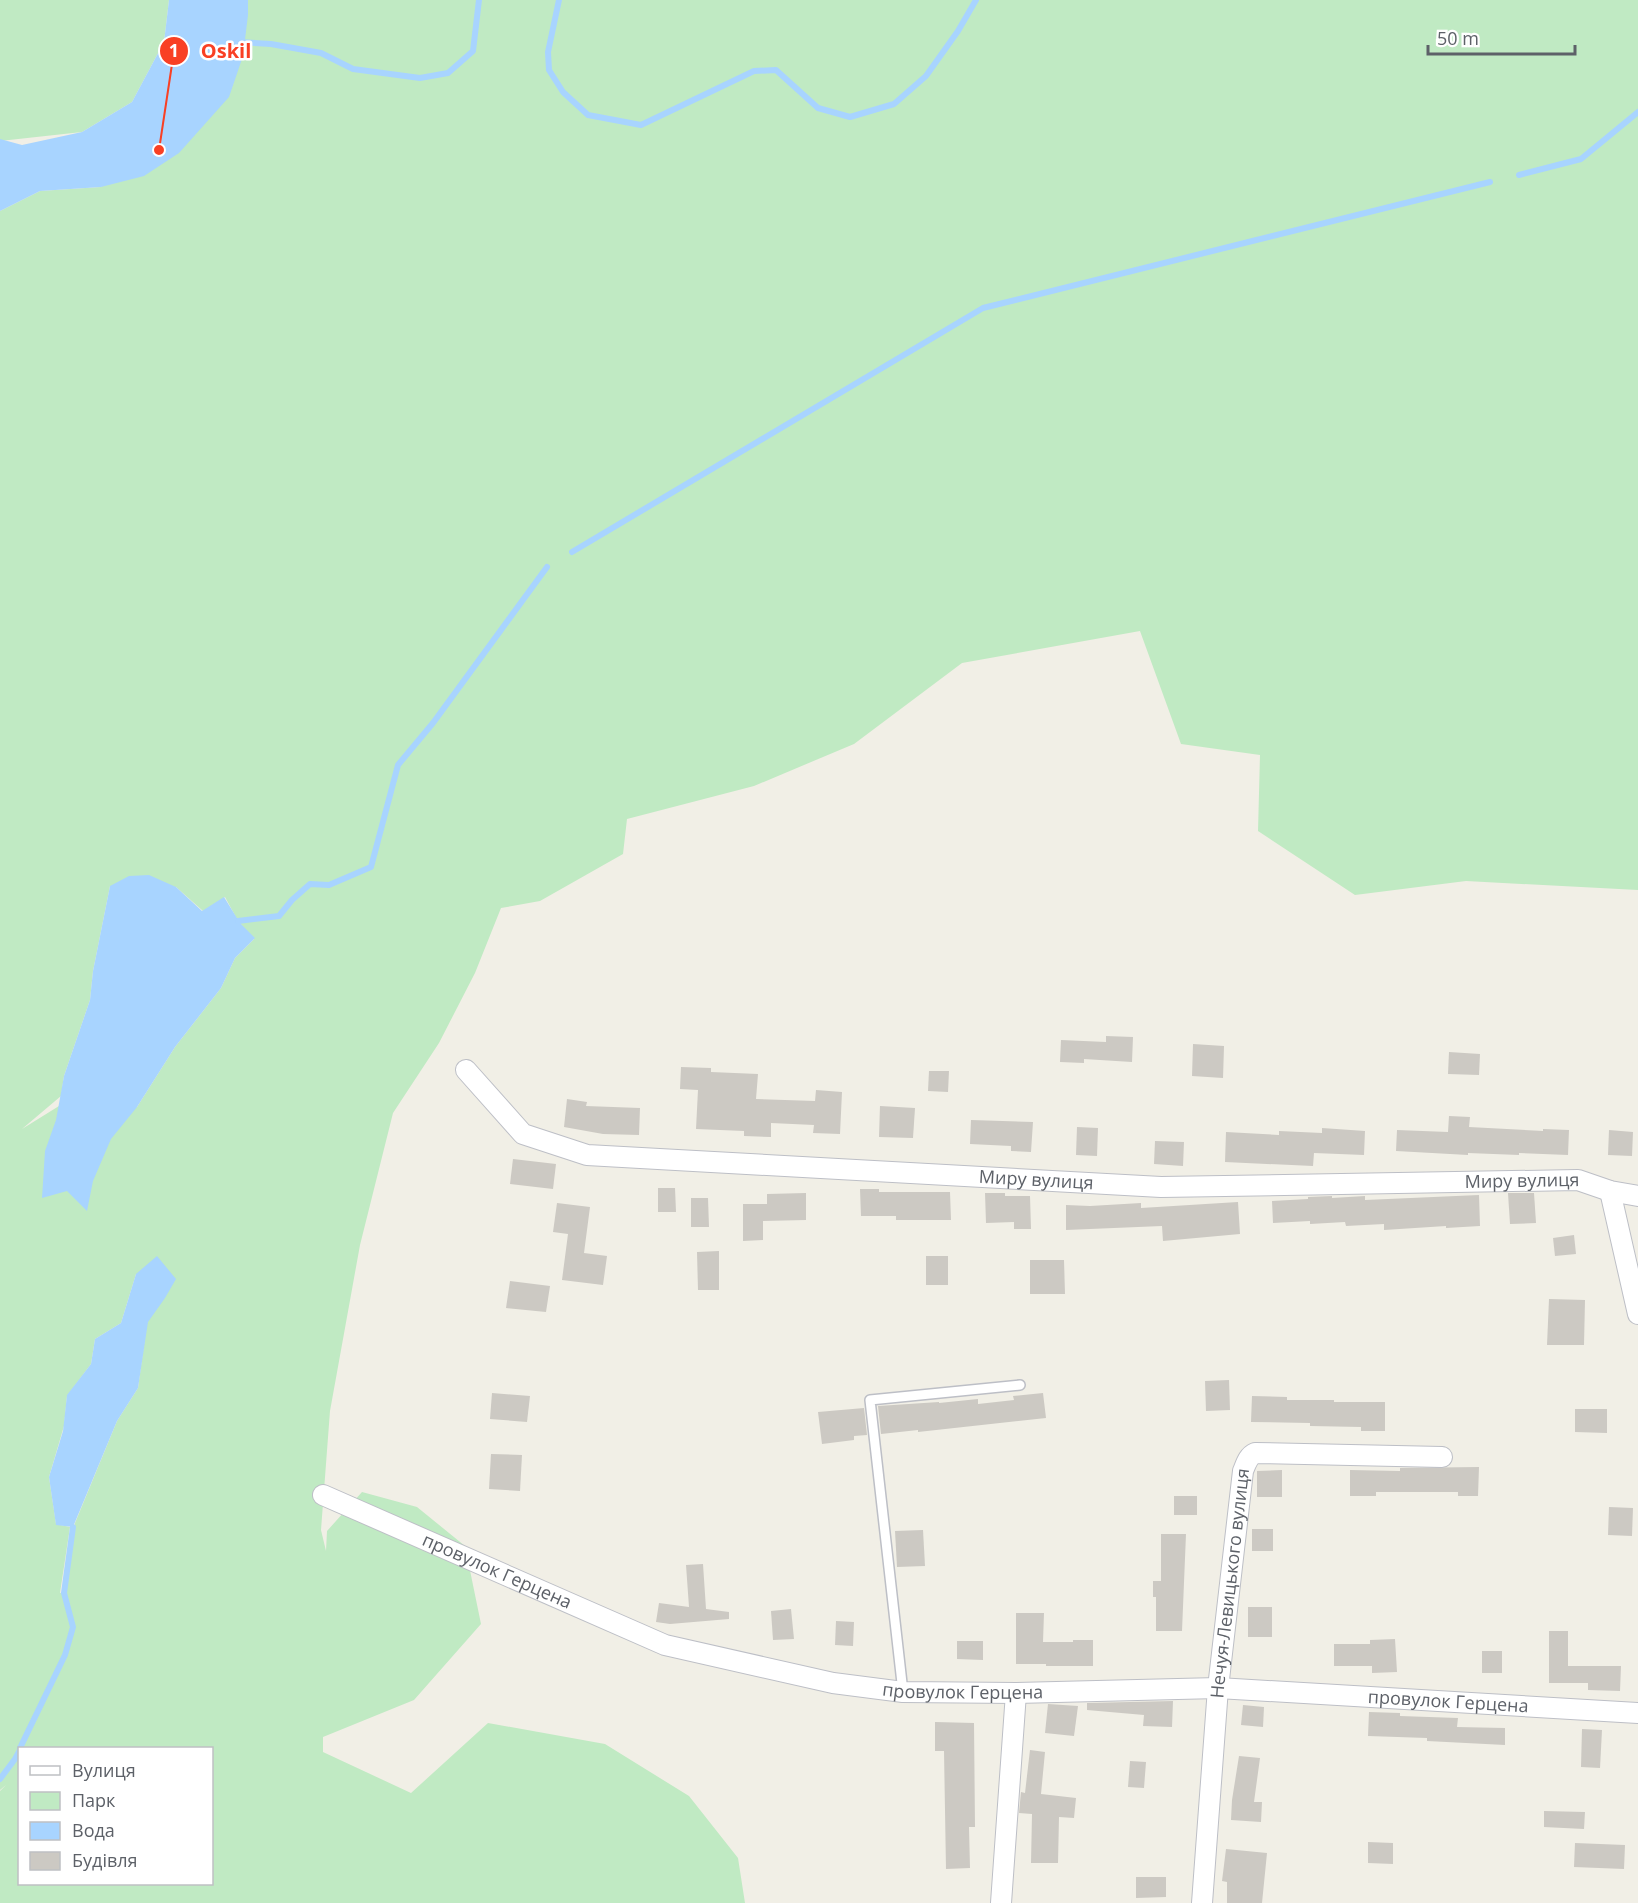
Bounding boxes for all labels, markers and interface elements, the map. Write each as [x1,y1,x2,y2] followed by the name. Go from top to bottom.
[1428,18,1575,56] scale bar
[1437,26,1479,50] text: 50 m
[159,32,264,70] callout: Oskil
[201,37,251,64] text: Oskil
[169,38,179,62] text: 1
[978,1164,1094,1194] street label: Миру вулиця
[1464,1167,1580,1193] street label: Миру вулиця
[1204,1467,1254,1699] street label: Нечуя-Левицького вулиця
[419,1527,576,1614] street label: провулок Герцена
[881,1676,1043,1704] street label: провулок Герцена
[1367,1684,1529,1717] street label: провулок Герцена
[18,1747,213,1885] legend
[72,1758,136,1782] text: Вулиця
[72,1788,116,1812] text: Парк
[72,1818,115,1842] text: Вода
[72,1848,138,1872] text: Будівля

